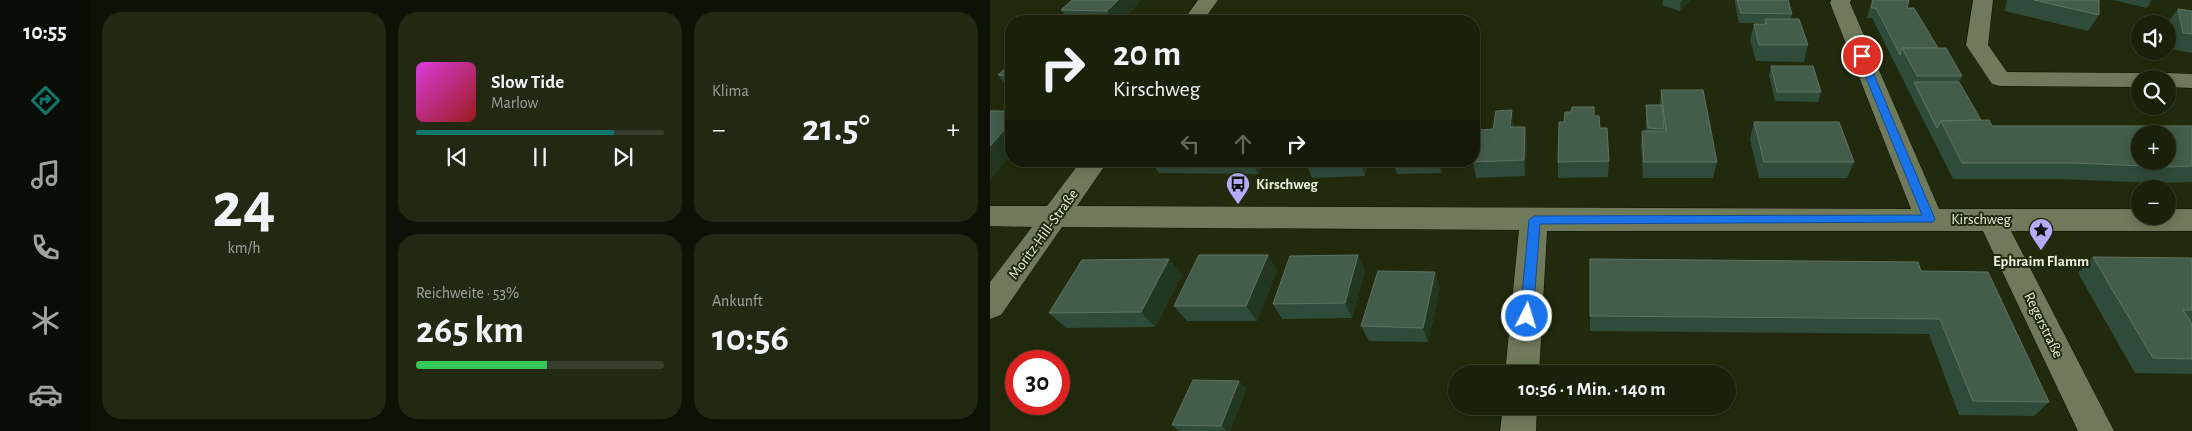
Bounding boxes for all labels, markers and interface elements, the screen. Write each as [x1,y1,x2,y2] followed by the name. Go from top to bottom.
[2131,15,2176,225] map controls
[2131,15,2176,60] button: sound
[23,21,67,43] text: 10:55
[1030,35,1095,100] icon: right
[1841,35,1883,77] pin
[1113,37,1181,72] text: 20 m
[1848,42,1876,70] icon: arrive
[2131,70,2176,115] button: search
[491,73,564,92] text: Slow Tide
[1113,78,1200,100] text: Kirschweg
[28,83,63,118] icon: directions
[712,83,749,99] text: Klima
[491,95,538,111] text: Marlow
[802,110,870,148] text: 21.5°
[712,116,725,144] text: −
[947,116,960,144] text: +
[2131,125,2176,170] button: +
[1176,130,1204,158] icon: left
[1229,130,1257,158] icon: ahead
[1282,130,1310,158] icon: right
[443,143,471,171] icon: previous
[526,143,554,171] icon: pause
[609,143,637,171] icon: next
[28,157,63,192] icon: music
[1225,171,1251,205] bus stop icon: Kirschweg
[212,174,276,239] text: 24
[1256,177,1318,192] place label: Kirschweg
[2131,180,2176,225] button: −
[1006,187,1081,282] street label: Moritz-Hill-Straße
[1951,212,2011,227] street label: Kirschweg
[2028,217,2054,251] place icon: Ephraim Flamm
[28,230,63,265] icon: phone
[227,240,261,256] text: km/h
[1993,254,2089,269] place label: Ephraim Flamm
[416,285,519,301] text: Reichweite · 53%
[1500,289,1552,341] position arrow
[2021,290,2066,360] street label: Regerstraße
[712,293,763,309] text: Ankunft
[28,303,63,338] icon: climate
[416,312,524,350] text: 265 km
[712,320,789,358] text: 10:56
[1005,350,1070,415] speed limit sign: 30
[28,377,63,412] icon: car
[1518,380,1666,399] text: 10:56 · 1 Min. · 140 m

